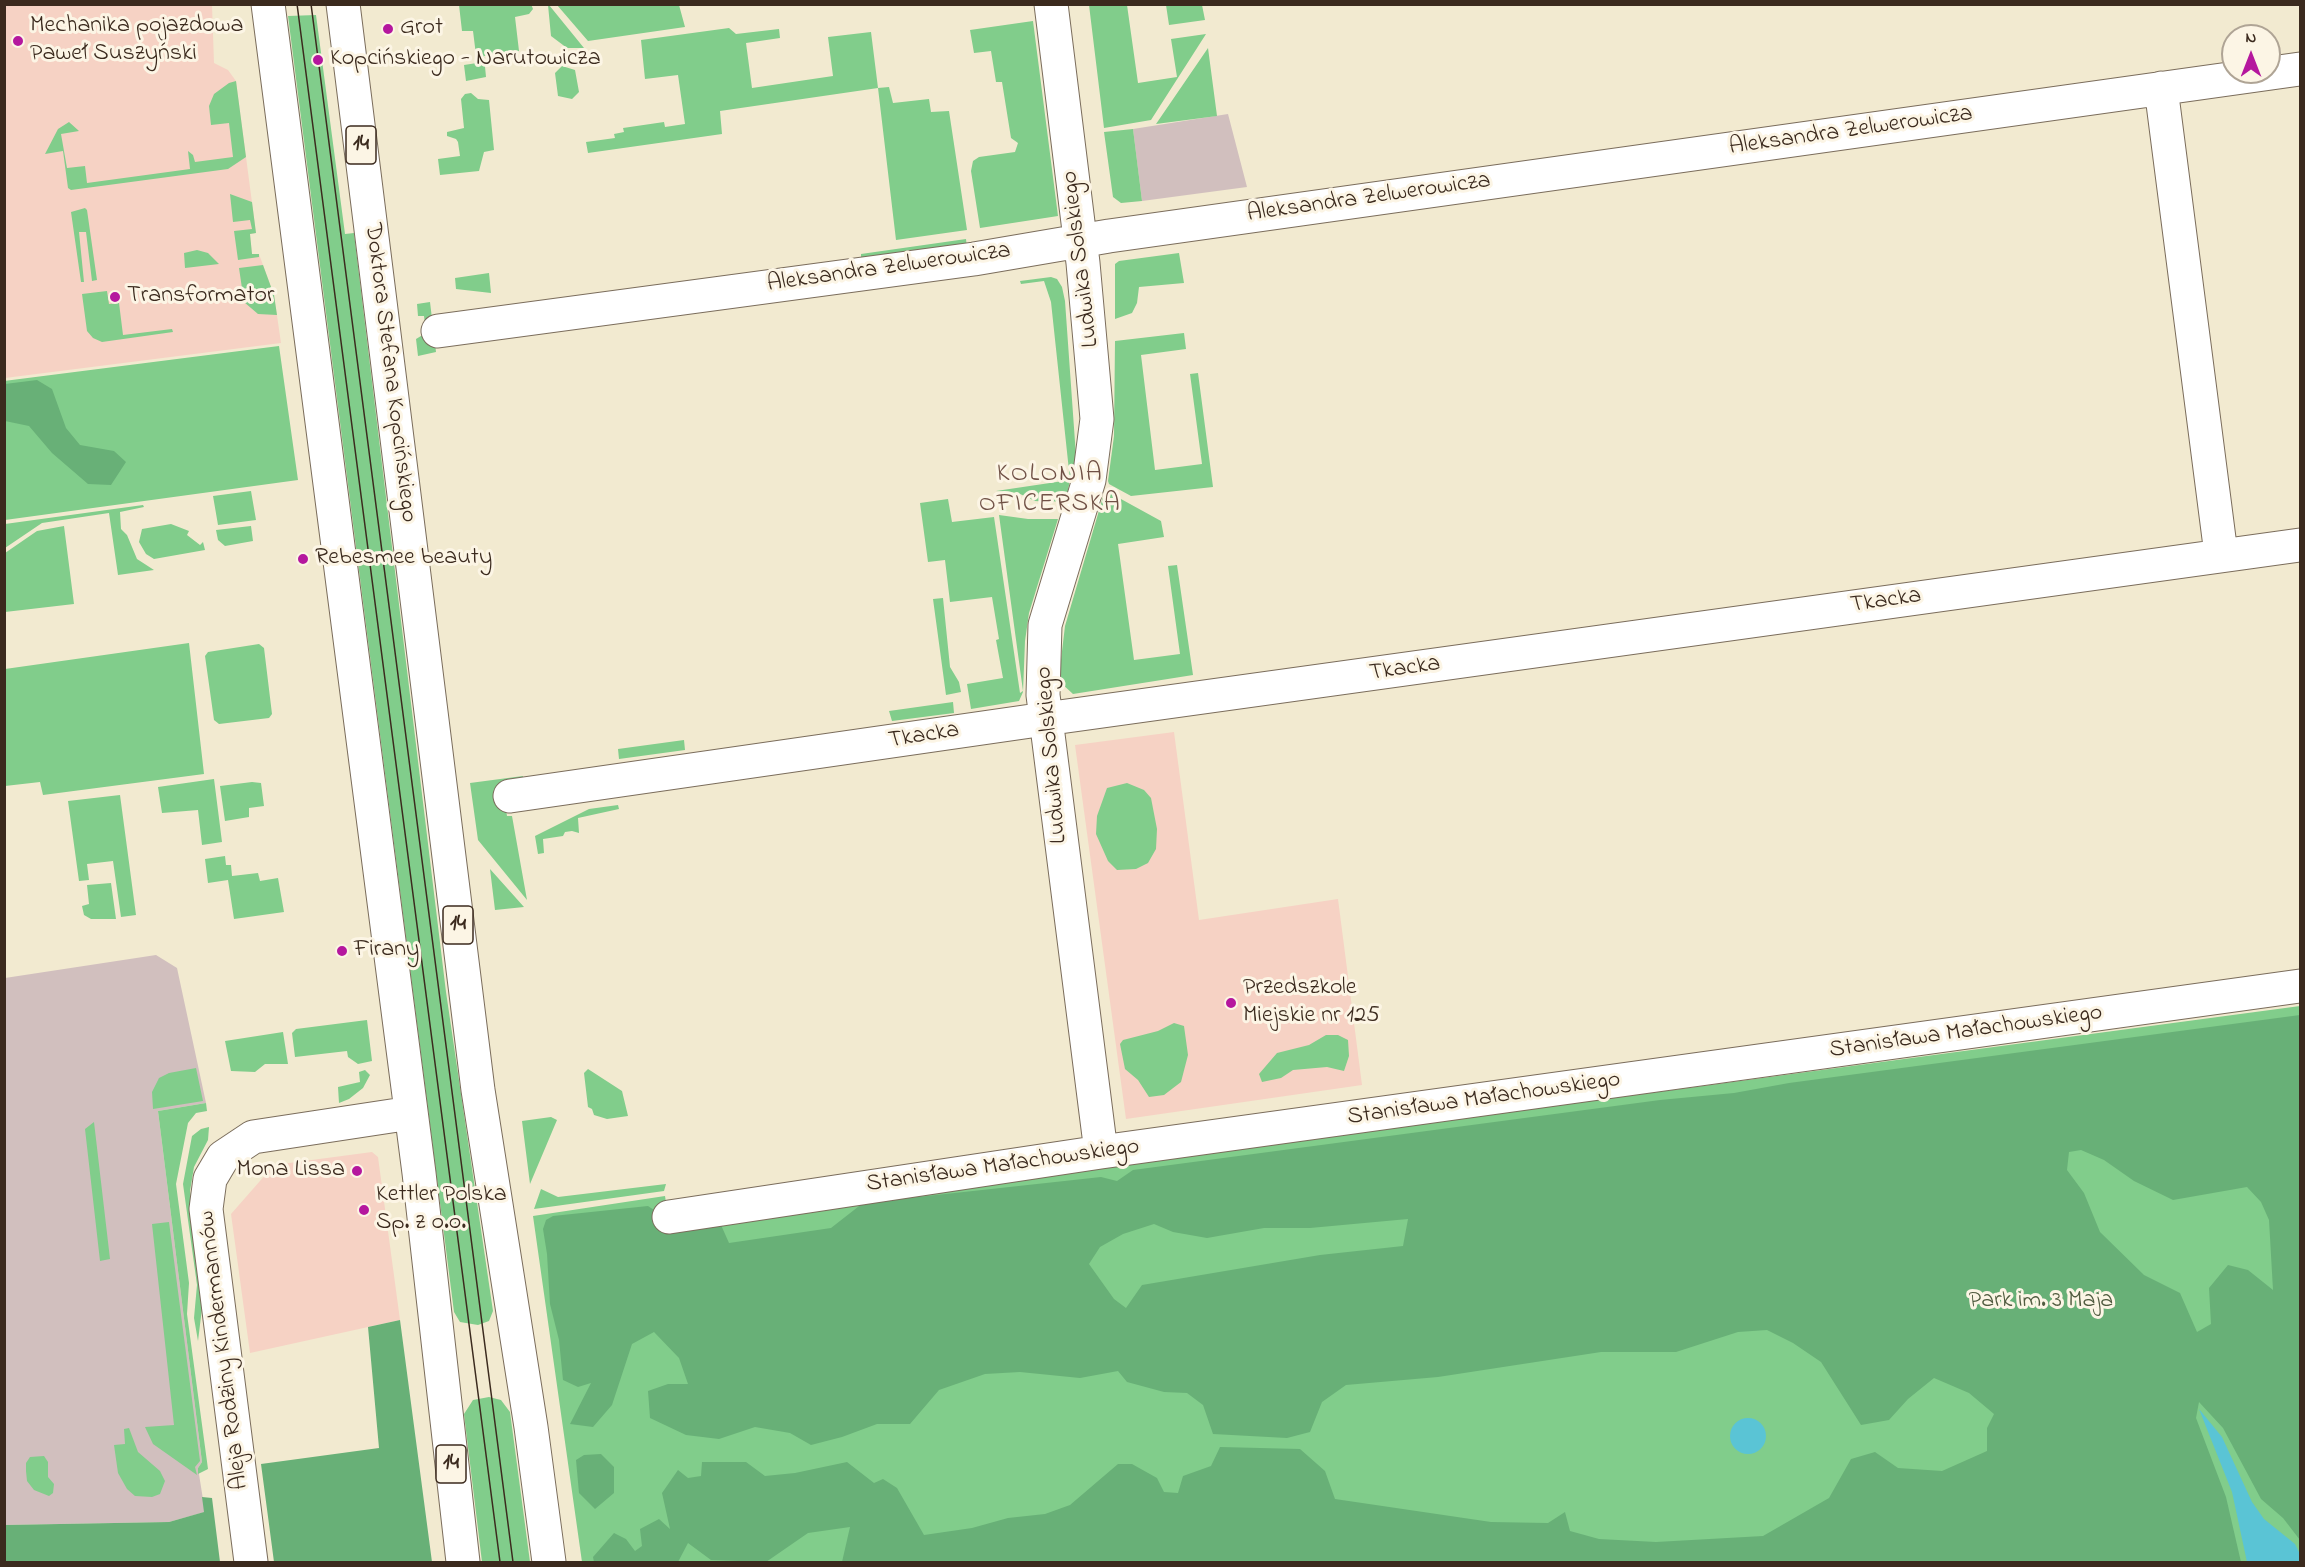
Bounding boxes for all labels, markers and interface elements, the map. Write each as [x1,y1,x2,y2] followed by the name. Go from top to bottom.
[30,13,244,69] place label: Mechanika pojazdowa Paweł Suszyński
[400,15,443,43] place label: Grot
[381,22,395,36] marker: Grot
[2221,24,2281,84] north arrow
[2246,26,2256,50] text: N
[11,34,25,48] marker: Mechanika pojazdowa Paweł Suszyński
[330,46,601,74] place label: Kopcińskiego - Narutowicza
[311,53,325,67] marker: Kopcińskiego - Narutowicza
[1727,101,1975,163] street label: Aleksandra Zelwerowicza
[346,126,376,164] road number: 14
[1245,168,1493,230] street label: Aleksandra Zelwerowicza
[1057,169,1107,349] street label: Ludwika Solskiego
[356,222,422,524] street label: Doktora Stefana Kopcińskiego
[765,238,1013,300] street label: Aleksandra Zelwerowicza
[127,283,274,311] place label: Transformator
[108,290,122,304] marker: Transformator
[979,460,1121,522] district label: KOLONIA OFICERSKA
[315,545,492,573] place label: Rebesmee beauty
[296,552,310,566] marker: Rebesmee beauty
[1849,583,1923,621] street label: Tkacka
[1368,651,1442,689] street label: Tkacka
[1031,665,1075,845] street label: Ludwika Solskiego
[887,717,961,757] street label: Tkacka
[443,906,473,944] road number: 14
[354,937,419,965] place label: Firany
[335,944,349,958] marker: Firany
[1243,975,1380,1031] place label: Przedszkole Miejskie nr 125
[1224,996,1238,1010] marker: Przedszkole Miejskie nr 125
[1828,1000,2104,1066] street label: Stanisława Małachowskiego
[1346,1067,1622,1133] street label: Stanisława Małachowskiego
[865,1134,1141,1200] street label: Stanisława Małachowskiego
[237,1157,345,1185] place label: Mona Lissa
[350,1164,364,1178] marker: Mona Lissa
[376,1182,507,1238] place label: Kettler Polska Sp. z o.o.
[357,1203,371,1217] marker: Kettler Polska Sp. z o.o.
[194,1209,256,1491] street label: Aleja Rodziny Kindermannów
[1969,1288,2113,1316] park label: Park im. 3 Maja
[436,1445,466,1483] road number: 14

